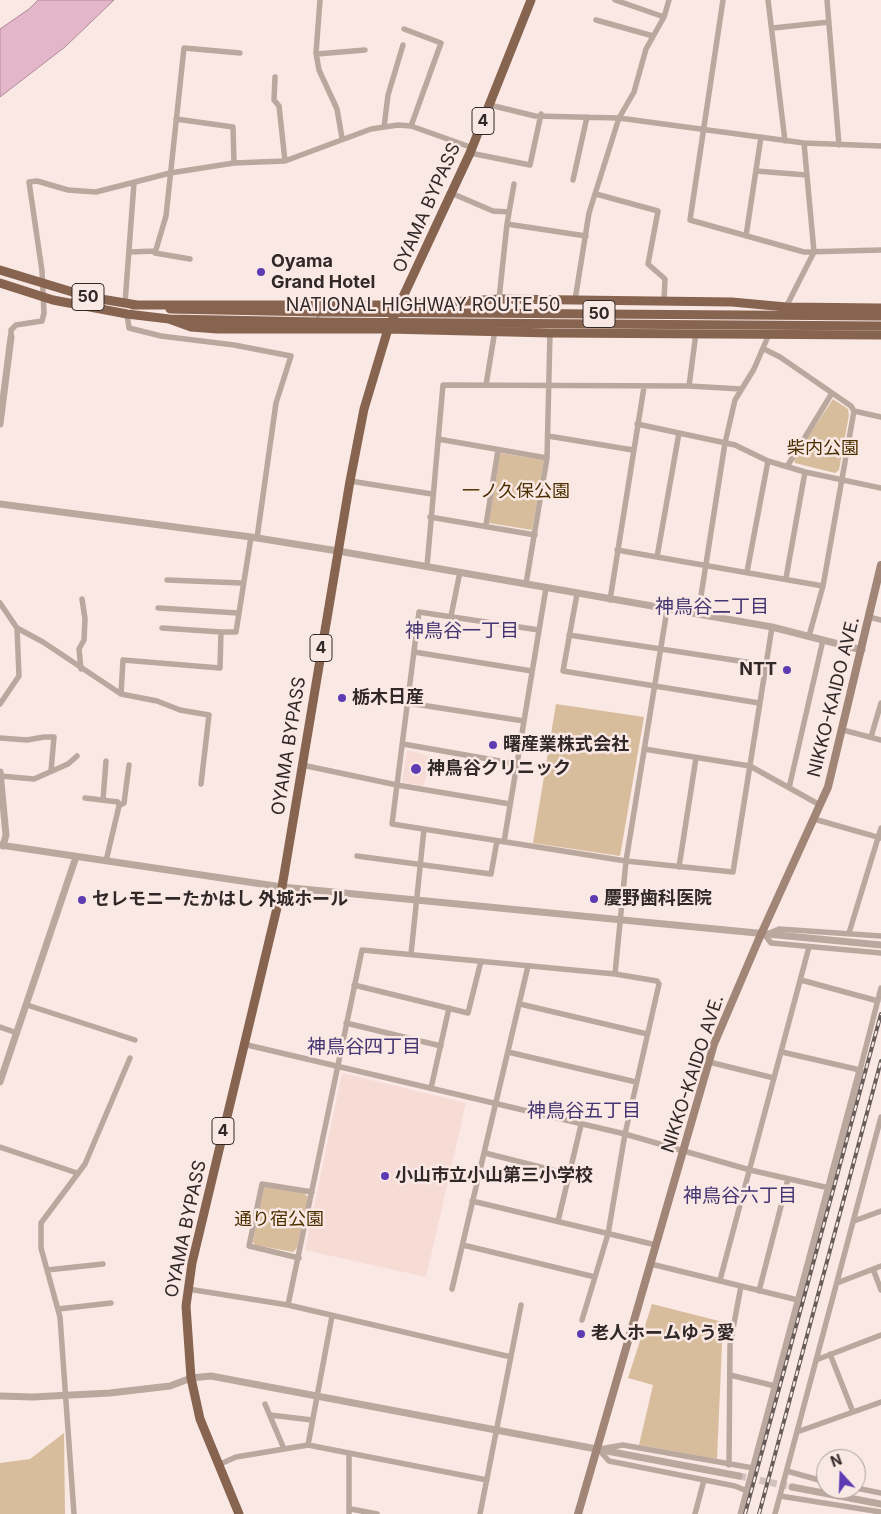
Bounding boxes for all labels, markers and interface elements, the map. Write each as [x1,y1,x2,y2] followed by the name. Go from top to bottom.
[472,108,494,134] road number: 4
[389,140,465,276] street label: OYAMA BYPASS
[271,251,375,294] place label: Oyama Grand Hotel
[255,266,267,278] marker: Oyama Grand Hotel
[72,284,104,310] road number: 50
[286,295,560,317] street label: NATIONAL HIGHWAY ROUTE 50
[583,300,615,328] road number: 50
[787,438,859,460] park label: 柴内公園
[462,481,570,503] park label: 一ノ久保公園
[655,596,769,618] district label: 神鳥谷二丁目
[804,614,864,780] street label: NIKKO-KAIDO AVE.
[405,620,519,642] district label: 神鳥谷一丁目
[310,634,332,661] road number: 4
[739,659,777,681] place label: NTT
[781,664,793,676] marker: NTT
[267,675,311,817] street label: OYAMA BYPASS
[352,687,424,709] place label: 栃木日産
[336,692,348,704] marker: 栃木日産
[503,734,629,756] place label: 曙産業株式会社
[487,739,499,751] marker: 曙産業株式会社
[427,758,571,780] place label: 神鳥谷クリニック
[409,762,423,776] marker: 神鳥谷クリニック
[604,888,712,910] place label: 慶野歯科医院
[92,889,348,911] place label: セレモニーたかはし 外城ホール
[588,893,600,905] marker: 慶野歯科医院
[76,894,88,906] marker: セレモニーたかはし 外城ホール
[657,992,729,1156] street label: NIKKO-KAIDO AVE.
[307,1036,421,1058] district label: 神鳥谷四丁目
[527,1100,641,1122] district label: 神鳥谷五丁目
[212,1118,234,1144] road number: 4
[161,1158,211,1300] street label: OYAMA BYPASS
[395,1165,593,1187] place label: 小山市立小山第三小学校
[379,1170,391,1182] marker: 小山市立小山第三小学校
[683,1185,797,1207] district label: 神鳥谷六丁目
[234,1209,324,1231] park label: 通り宿公園
[591,1323,735,1345] place label: 老人ホームゆう愛
[575,1328,587,1340] marker: 老人ホームゆう愛
[816,1449,866,1499] north arrow
[828,1451,844,1470] text: N

